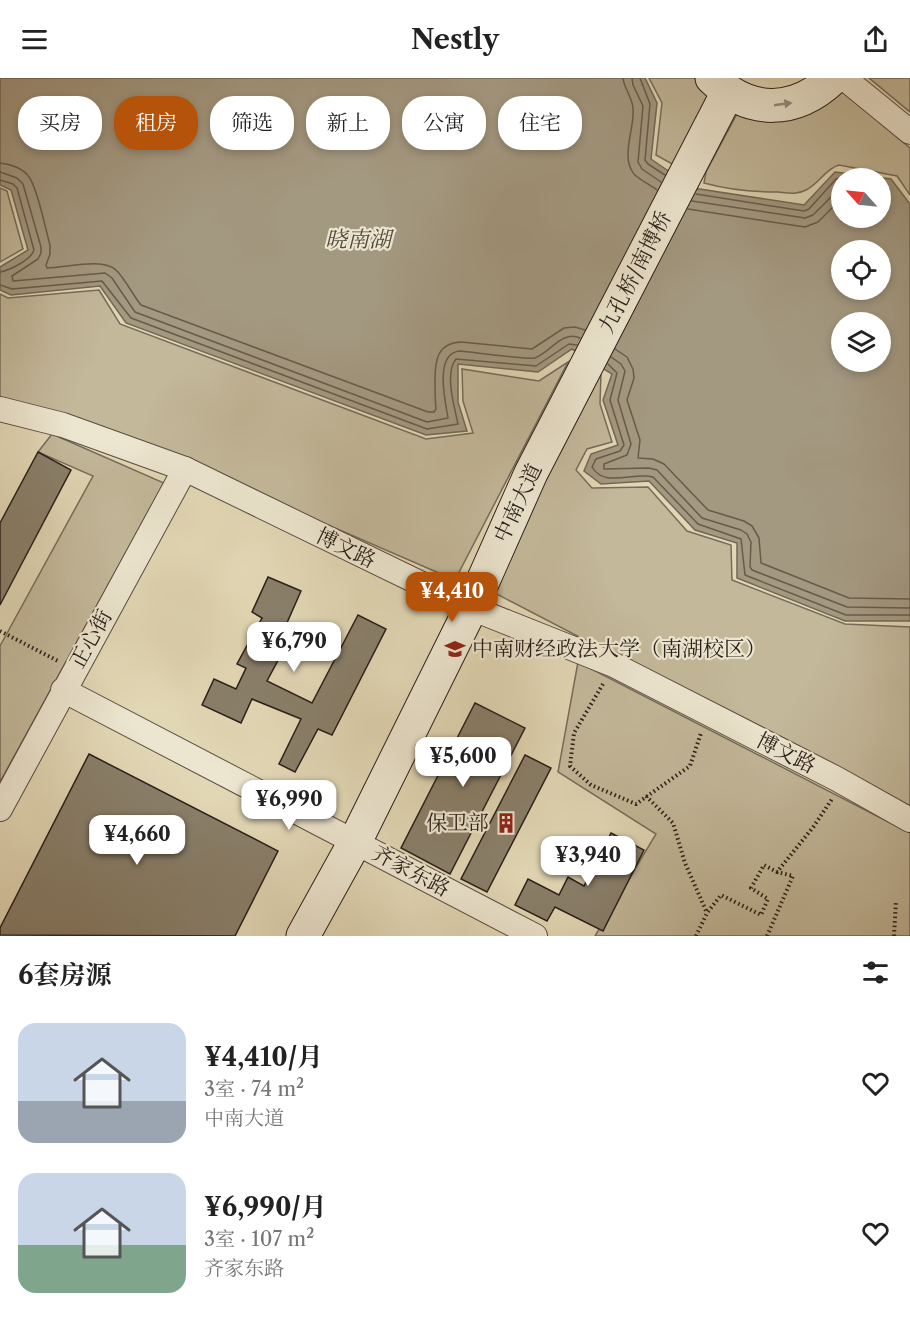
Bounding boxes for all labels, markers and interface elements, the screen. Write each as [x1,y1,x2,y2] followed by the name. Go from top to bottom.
[18,23,51,56] icon: menu
[411,23,499,56] text: Nestly
[859,23,892,56] icon: share
[18,96,102,150] chip: 买房
[114,96,198,150] chip: 租房
[210,96,294,150] chip: 筛选
[306,96,390,150] chip: 新上
[402,96,486,150] chip: 公寓
[498,96,582,150] chip: 住宅
[774,99,793,109] one-way arrow
[831,168,891,228] north arrow
[831,168,891,372] map controls
[593,207,676,337] street label: 九孔桥/南博桥
[325,226,395,253] water label: 晓南湖
[831,240,891,300] button: locate
[831,312,891,372] button: layers
[488,459,547,546] street label: 中南大道
[312,523,380,573] street label: 博文路
[403,572,501,623] pin: ¥4,410
[420,579,484,603] text: ¥4,410
[64,605,117,672] street label: 正心街
[245,622,343,673] pin: ¥6,790
[261,629,327,653] text: ¥6,790
[472,636,766,661] place label: 中南财经政法大学（南湖校区）
[443,637,467,661] school or university icon: 中南财经政法大学（南湖校区）
[752,727,820,778] street label: 博文路
[414,737,512,788] pin: ¥5,600
[429,744,497,768] text: ¥5,600
[240,780,338,831] pin: ¥6,990
[255,787,323,811] text: ¥6,990
[426,810,489,835] place label: 保卫部
[494,811,518,835] building icon: 保卫部
[88,815,186,866] pin: ¥4,660
[103,822,171,846] text: ¥4,660
[539,836,637,887] pin: ¥3,940
[368,840,454,901] street label: 齐家东路
[555,843,621,867] text: ¥3,940
[859,956,892,989] icon: filters
[18,959,112,991] text: 6套房源
[204,1041,323,1073] text: ¥4,410/月
[66,1047,138,1119] icon: home
[859,1067,892,1100] icon: heart
[204,1077,304,1101] text: 3室 · 74 m²
[204,1106,284,1130] text: 中南大道
[204,1191,327,1223] text: ¥6,990/月
[66,1197,138,1269] icon: home
[859,1217,892,1250] icon: heart
[204,1227,314,1251] text: 3室 · 107 m²
[204,1256,284,1280] text: 齐家东路

